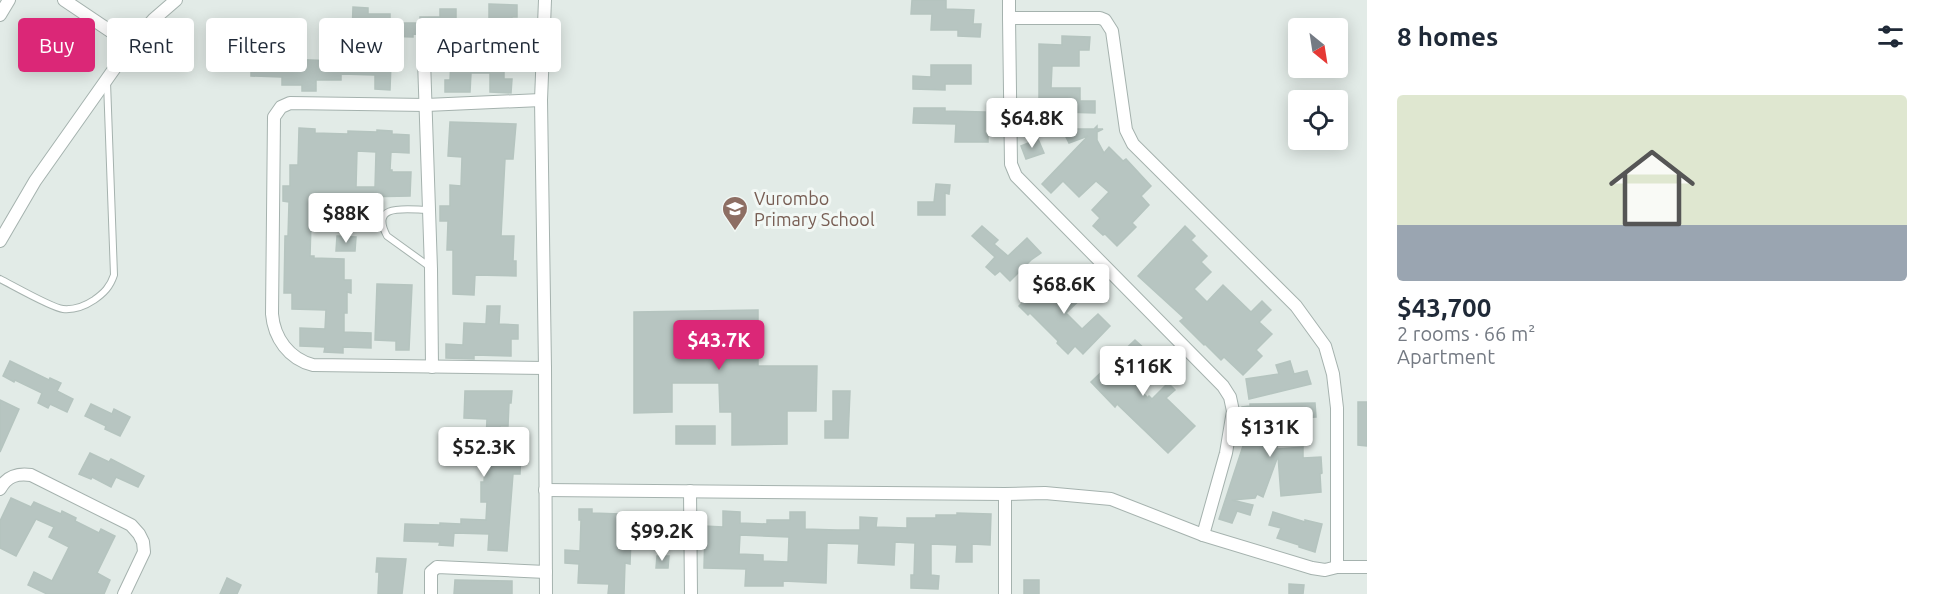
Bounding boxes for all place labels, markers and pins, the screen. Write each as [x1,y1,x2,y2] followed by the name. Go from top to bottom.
[983,98,1081,149] pin: $64.8K
[754,188,875,229] place label: Vurombo Primary School
[310,193,382,244] pin: $88K
[720,194,750,232] school or university icon: Vurombo Primary School
[1015,264,1113,315] pin: $68.6K
[670,320,768,371] pin: $43.7K
[1101,346,1185,397] pin: $116K
[1228,407,1312,458] pin: $131K
[435,427,533,478] pin: $52.3K
[613,511,711,562] pin: $99.2K

